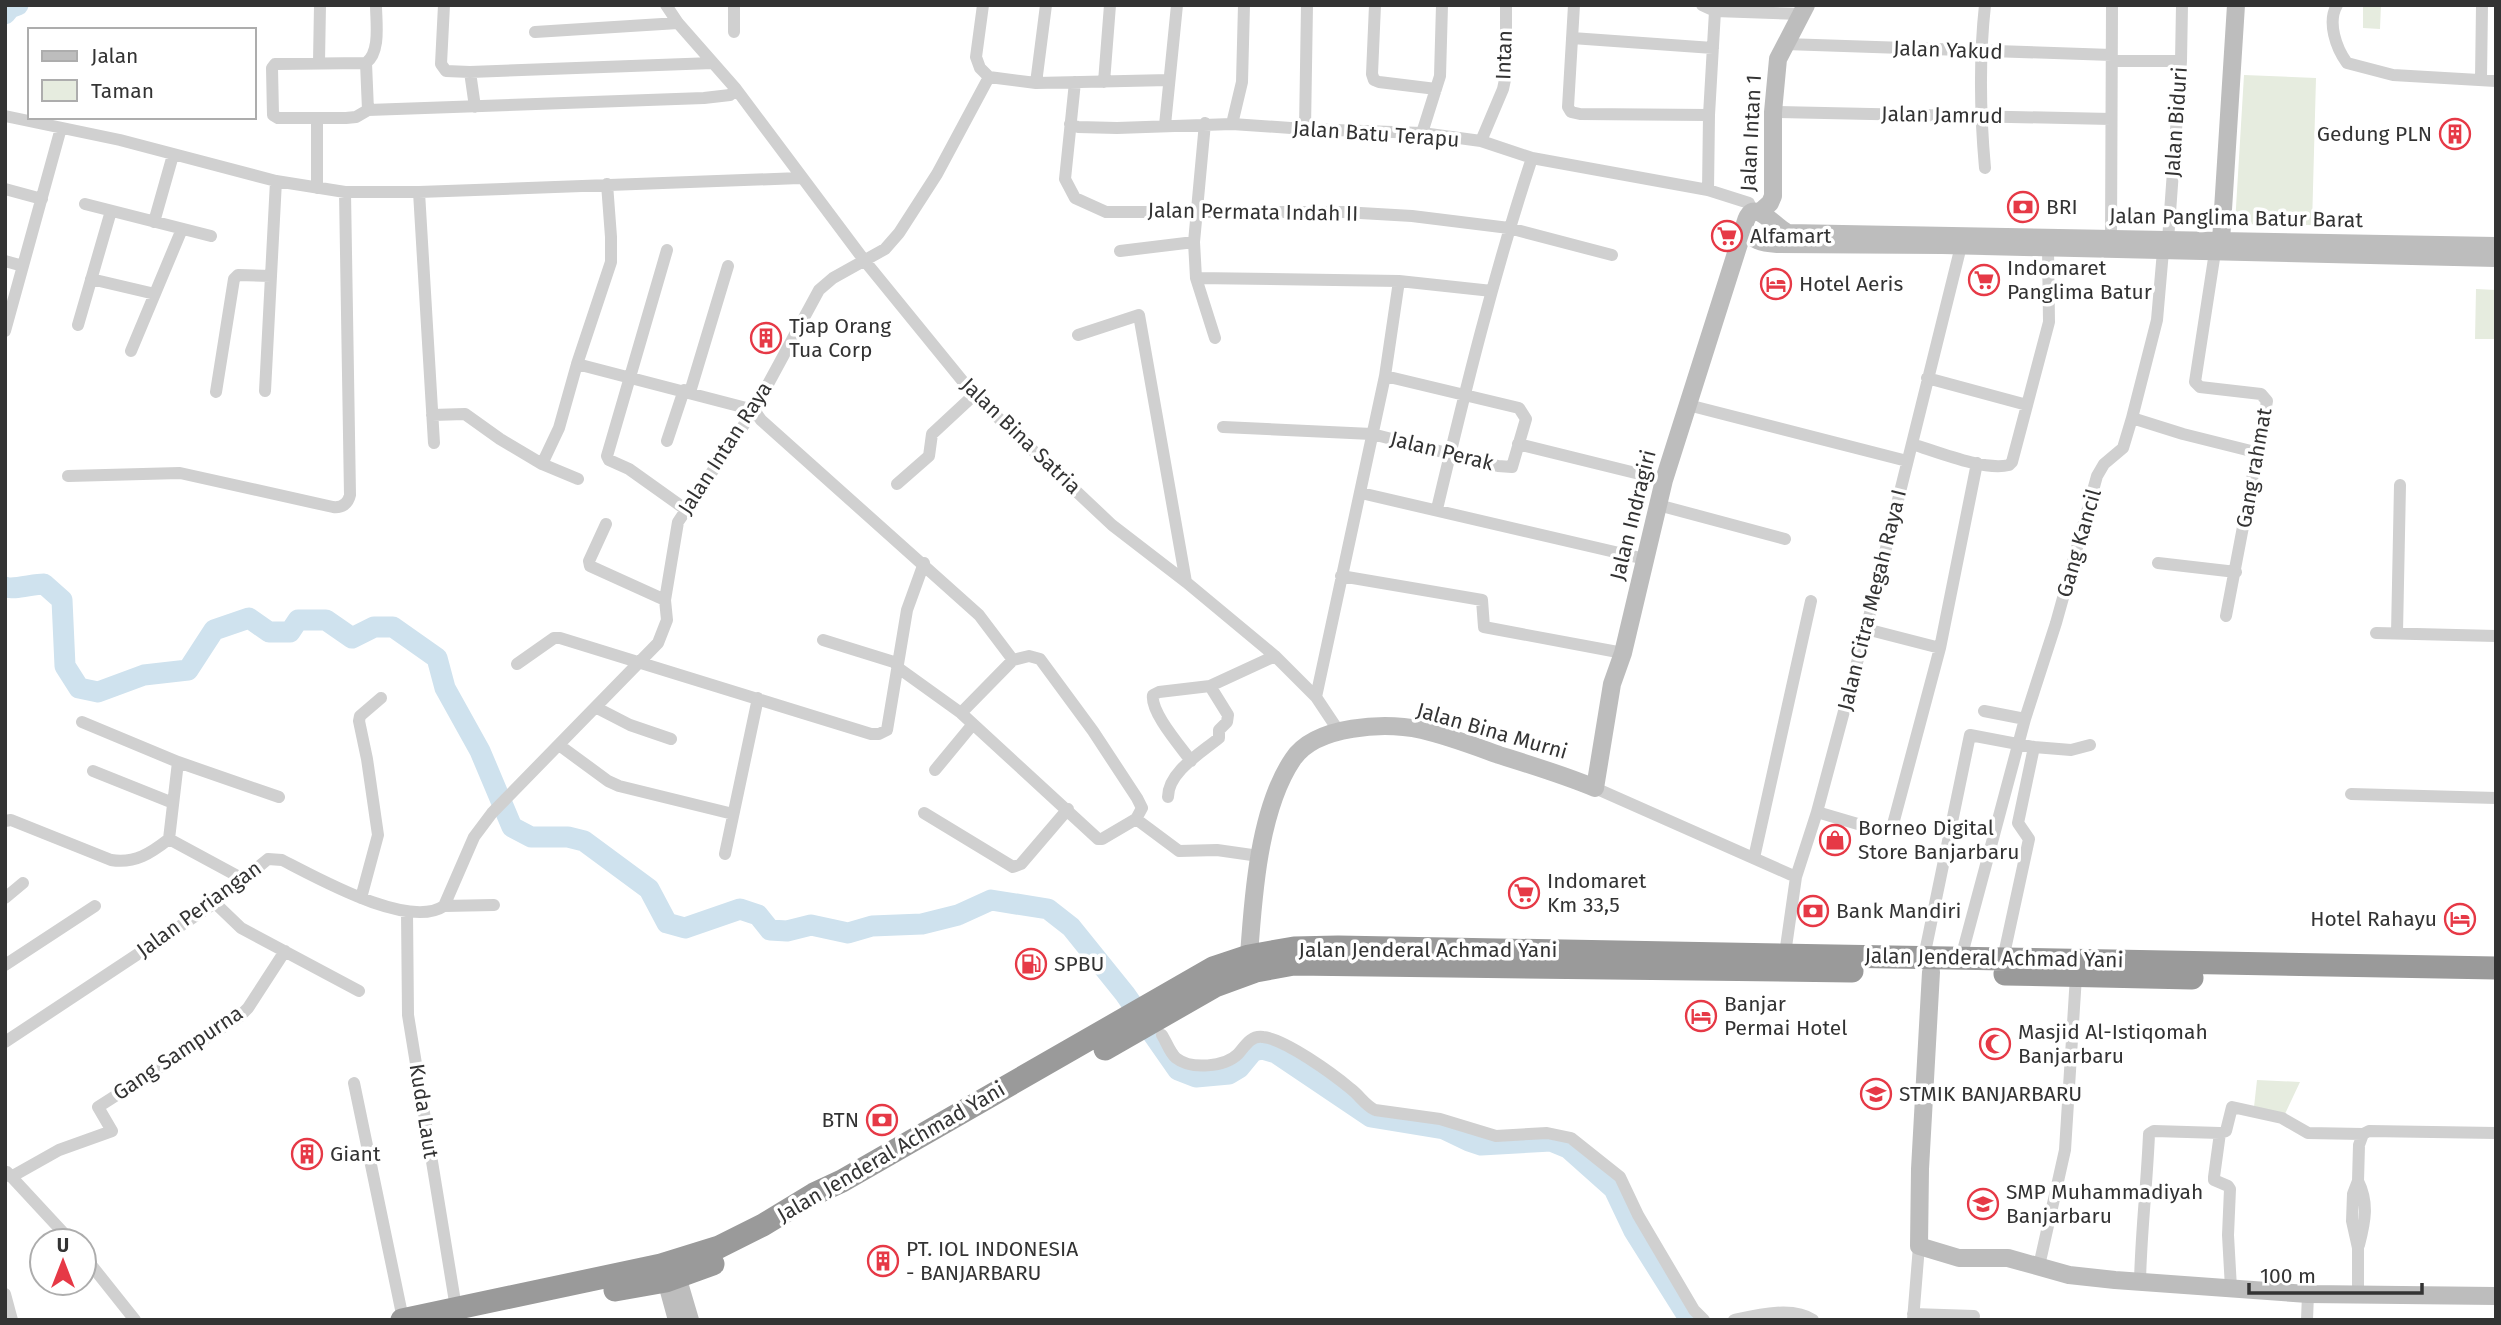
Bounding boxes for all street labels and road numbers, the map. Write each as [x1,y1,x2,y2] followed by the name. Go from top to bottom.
[1490,30,1518,80] street label: Intan
[1893,35,2003,65] street label: Jalan Yakud
[2159,66,2193,178] street label: Jalan Biduri
[1735,74,1767,192] street label: Jalan Intan 1
[1881,101,2003,129] street label: Jalan Jamrud
[1292,115,1460,153] street label: Jalan Batu Terapu
[1147,197,1359,227] street label: Jalan Permata Indah II
[2109,203,2364,233] street label: Jalan Panglima Batur Barat
[956,372,1086,500] street label: Jalan Bina Satria
[672,377,778,519] street label: Jalan Intan Raya
[2231,405,2277,530] street label: Gang rahmat
[1388,426,1497,476] street label: Jalan Perak
[1604,447,1662,583] street label: Jalan Indragiri
[2051,486,2107,600] street label: Gang Kancil
[1832,487,1912,713] street label: Jalan Citra Megah Raya I
[1414,697,1570,765] street label: Jalan Bina Murni
[131,855,267,963] street label: Jalan Periangan
[1299,937,1557,963] street label: Jalan Jenderal Achmad Yani
[1864,943,2124,973] street label: Jalan Jenderal Achmad Yani
[108,1000,248,1106] street label: Gang Sampurna
[404,1062,444,1161] street label: Kuda Laut
[772,1076,1010,1228] street label: Jalan Jenderal Achmad Yani

